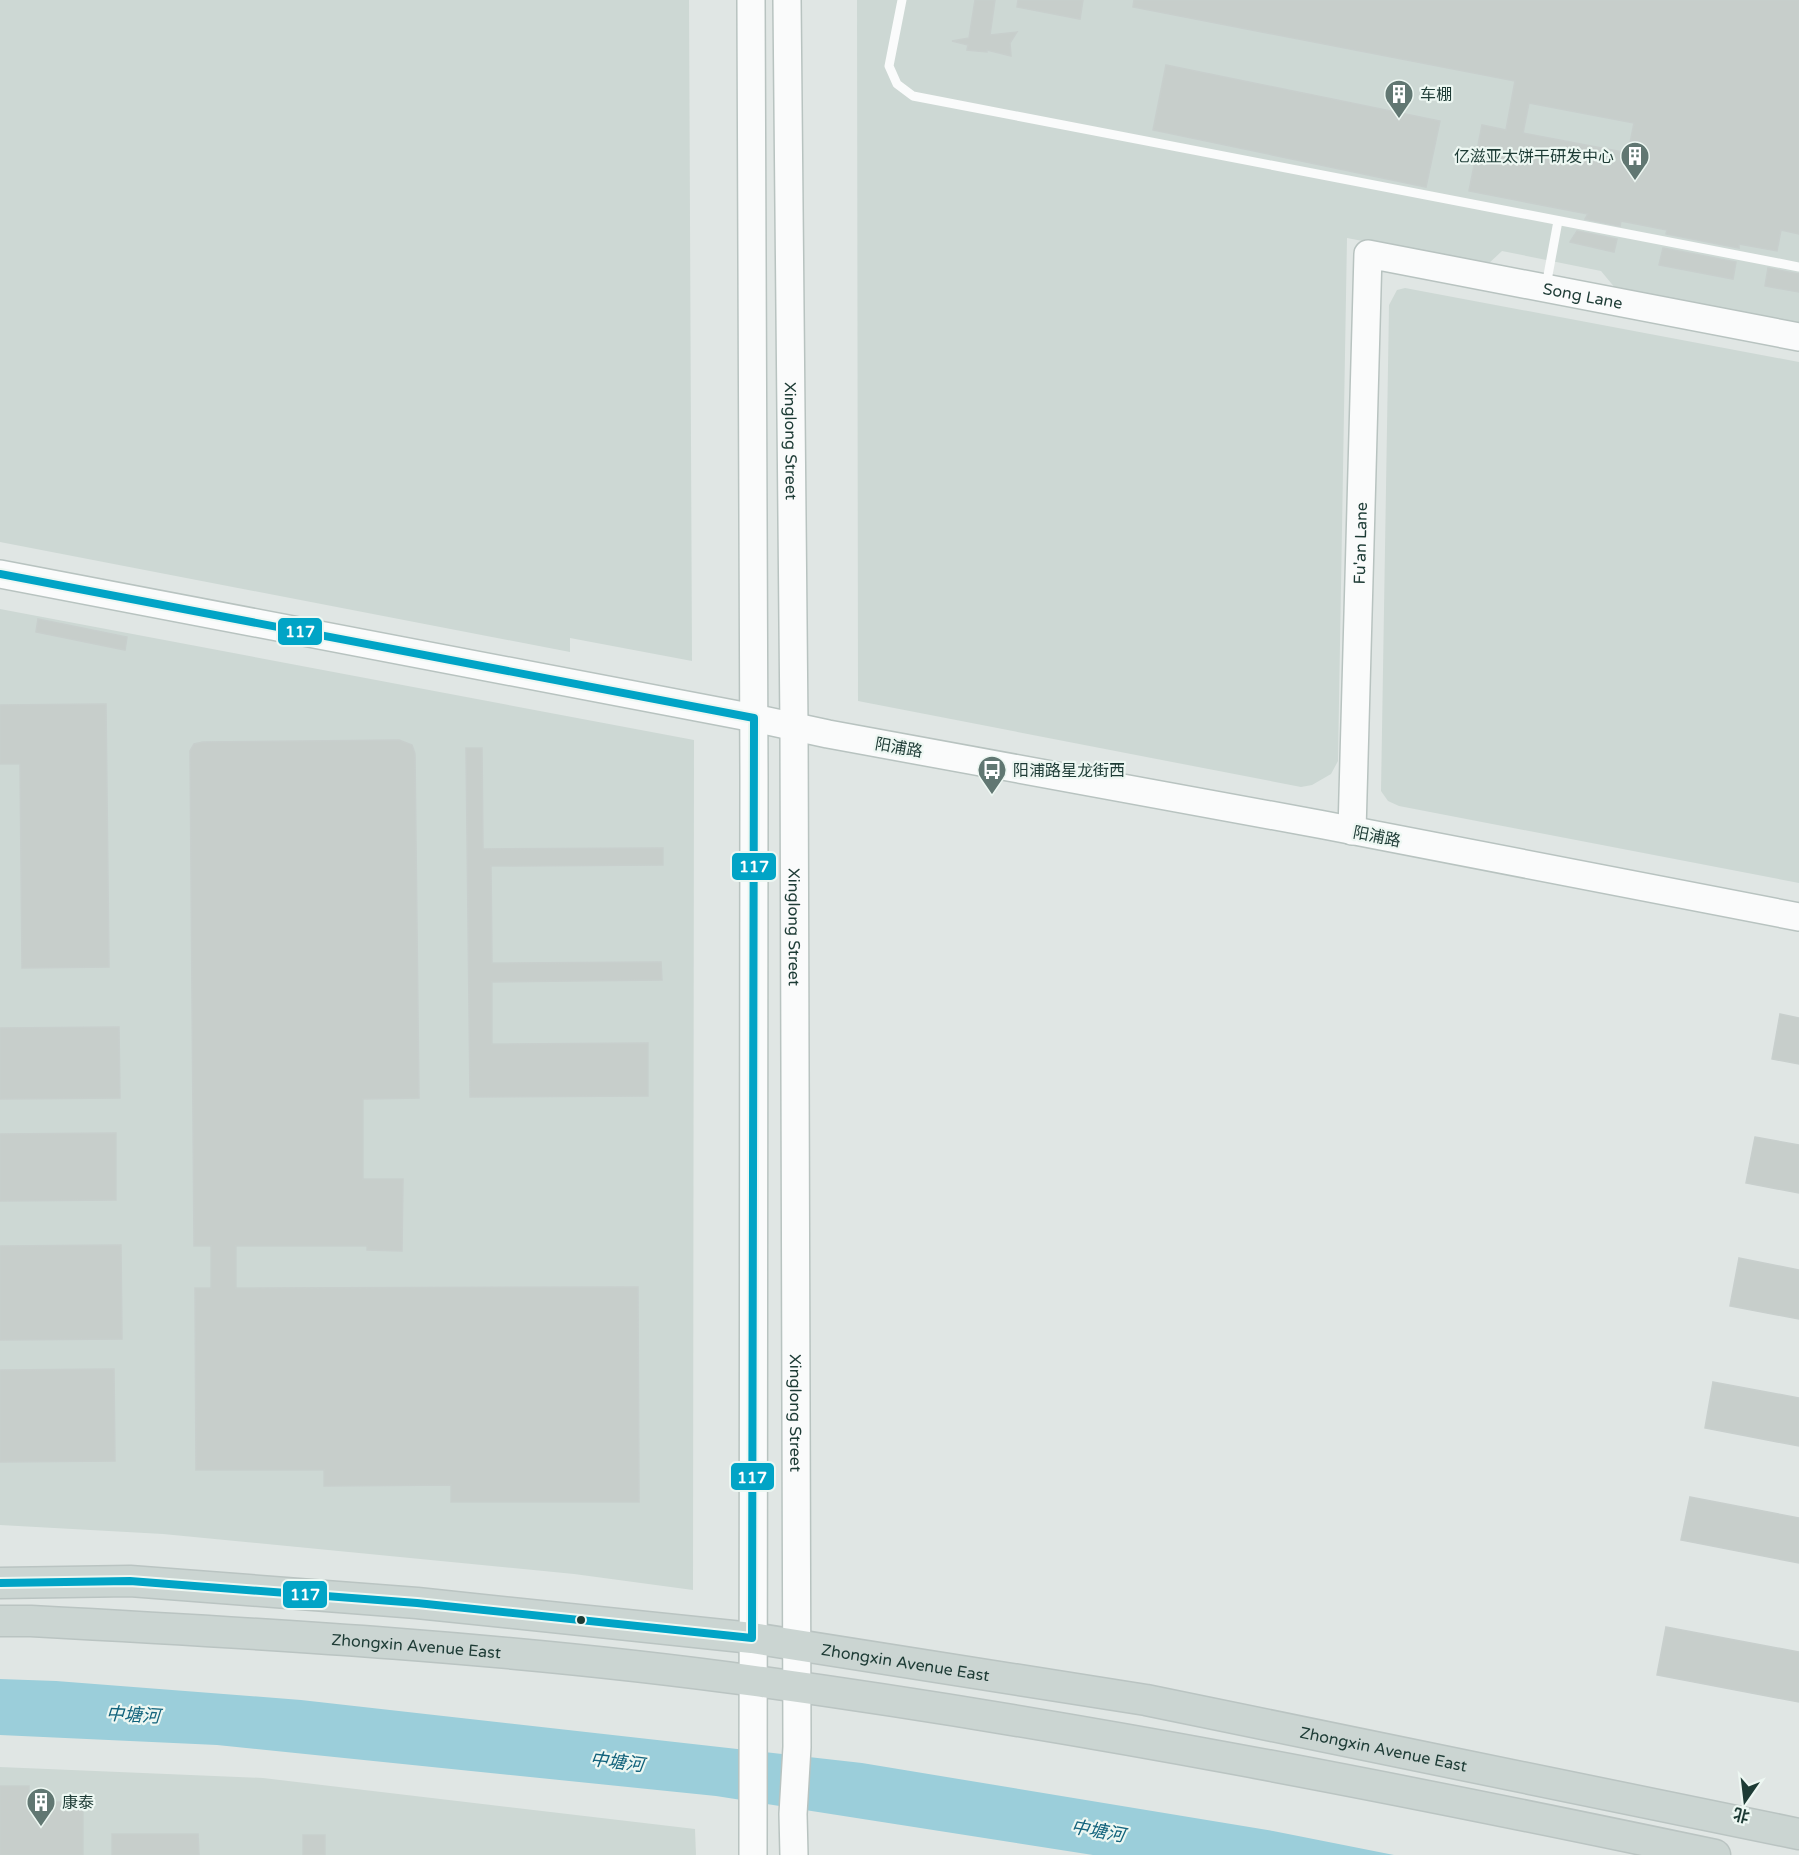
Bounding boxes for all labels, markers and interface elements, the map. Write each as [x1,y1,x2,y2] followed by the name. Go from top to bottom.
[1383,78,1415,120] building icon: 车棚
[1420,85,1452,105] place label: 车棚
[1619,140,1651,182] building icon: 亿滋亚太饼干研发中心
[1454,147,1614,167] place label: 亿滋亚太饼干研发中心
[1541,279,1624,314] street label: Song Lane
[780,382,801,500] street label: Xinglong Street
[1350,502,1372,585] street label: Fu'an Lane
[277,617,323,646] line badge: 117
[285,622,315,642] text: 117
[873,734,924,762] street label: 阳浦路
[976,754,1008,796] bus stop icon: 阳浦路星龙街西
[1013,761,1125,781] place label: 阳浦路星龙街西
[1351,823,1402,851] street label: 阳浦路
[731,852,777,881] line badge: 117
[739,857,769,877] text: 117
[783,868,804,986] street label: Xinglong Street
[785,1354,805,1472] street label: Xinglong Street
[730,1462,775,1491] line badge: 117
[737,1468,767,1488] text: 117
[282,1580,328,1609] line badge: 117
[290,1585,320,1605] text: 117
[575,1614,587,1626] unlabelled marker
[331,1630,502,1663] street label: Zhongxin Avenue East
[820,1640,991,1686] street label: Zhongxin Avenue East
[105,1703,164,1728] water label: 中塘河
[1298,1723,1469,1777] street label: Zhongxin Avenue East
[589,1748,648,1777] water label: 中塘河
[1715,1771,1775,1831] north arrow
[25,1786,57,1828] building icon: 康泰
[62,1793,94,1813] place label: 康泰
[1731,1803,1752,1826] text: 北
[1070,1815,1129,1847] water label: 中塘河

